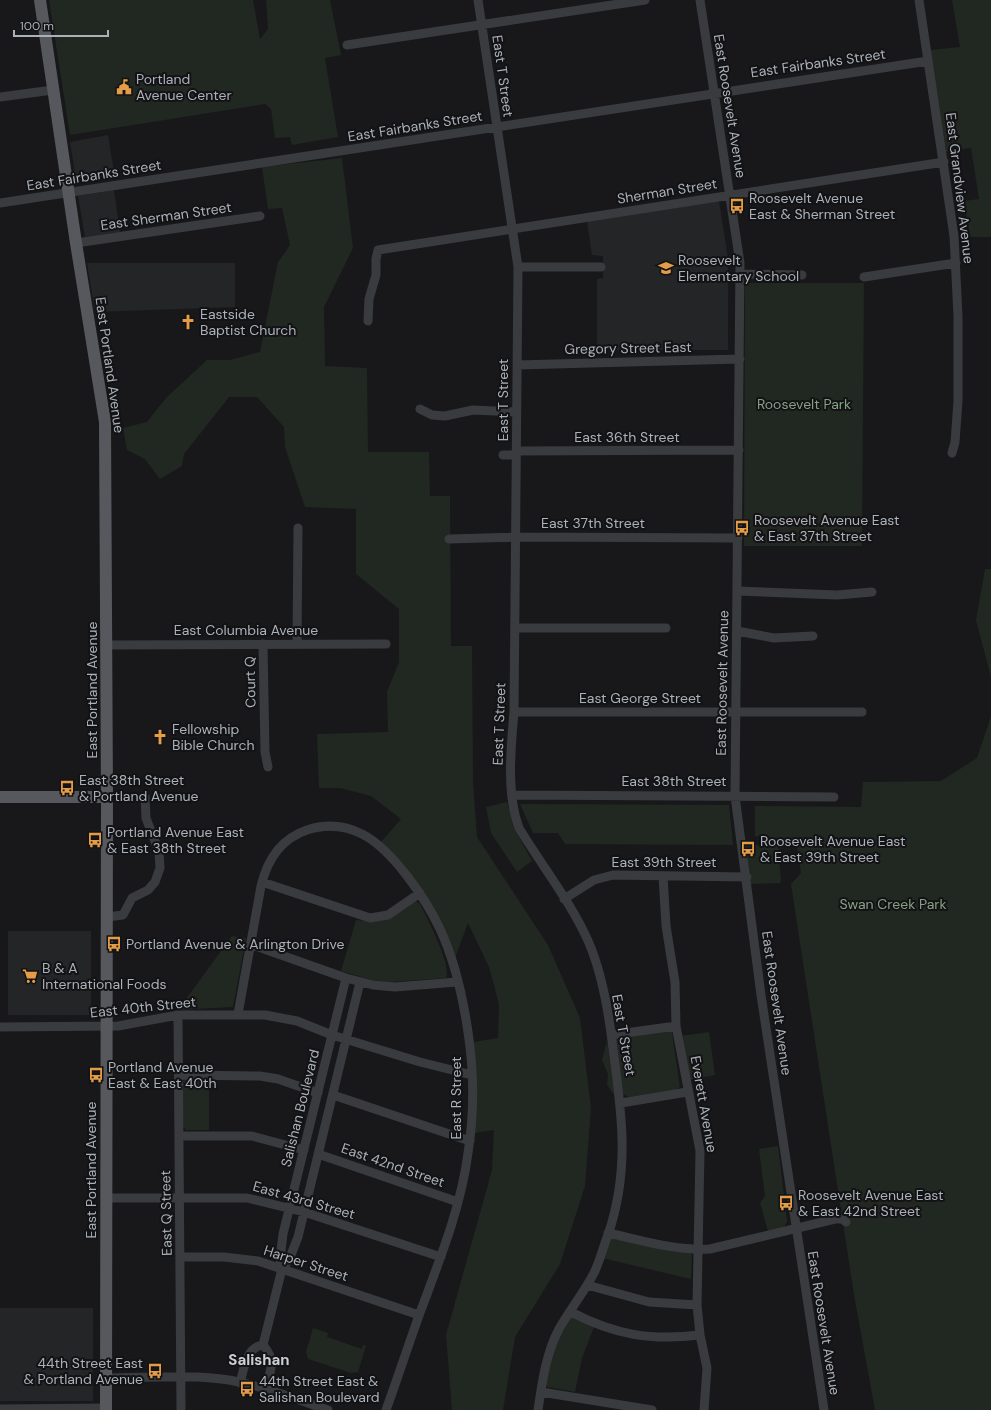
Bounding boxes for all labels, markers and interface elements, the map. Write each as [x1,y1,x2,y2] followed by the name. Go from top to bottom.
[14,12,108,38] scale bar
[20,18,54,34] text: 100 m
[710,33,750,179] street label: East Roosevelt Avenue
[488,34,518,118] street label: East T Street
[749,45,887,81] street label: East Fairbanks Street
[136,70,232,104] place label: Portland Avenue Center
[115,78,133,96] public building icon: Portland Avenue Center
[346,106,484,146] street label: East Fairbanks Street
[942,111,978,265] street label: East Grandview Avenue
[25,155,163,195] street label: East Fairbanks Street
[616,174,718,208] street label: Sherman Street
[749,189,895,223] place label: Roosevelt Avenue East & Sherman Street
[728,197,746,215] bus stop icon: Roosevelt Avenue East & Sherman Street
[99,198,233,234] street label: East Sherman Street
[678,251,799,285] place label: Roosevelt Elementary School
[657,259,675,277] school or university icon: Roosevelt Elementary School
[92,296,128,434] street label: East Portland Avenue
[200,305,296,339] place label: Eastside Baptist Church
[179,313,197,331] church icon: Eastside Baptist Church
[564,338,692,358] street label: Gregory Street East
[494,359,512,441] street label: East T Street
[757,395,851,413] park label: Roosevelt Park
[574,428,680,446] street label: East 36th Street
[754,511,900,545] place label: Roosevelt Avenue East & East 37th Street
[541,514,645,532] street label: East 37th Street
[733,519,751,537] bus stop icon: Roosevelt Avenue East & East 37th Street
[712,610,732,756] street label: East Roosevelt Avenue
[83,621,101,759] street label: East Portland Avenue
[174,621,318,639] street label: East Columbia Avenue
[241,656,259,708] street label: Court Q
[489,682,509,766] street label: East T Street
[579,689,701,707] street label: East George Street
[172,720,254,754] place label: Fellowship Bible Church
[151,728,169,746] church icon: Fellowship Bible Church
[79,771,199,805] place label: East 38th Street & Portland Avenue
[621,772,727,790] street label: East 38th Street
[58,779,76,797] bus stop icon: East 38th Street & Portland Avenue
[107,823,244,857] place label: Portland Avenue East & East 38th Street
[86,831,104,849] bus stop icon: Portland Avenue East & East 38th Street
[760,832,906,866] place label: Roosevelt Avenue East & East 39th Street
[739,840,757,858] bus stop icon: Roosevelt Avenue East & East 39th Street
[611,853,717,871] street label: East 39th Street
[839,895,947,913] park label: Swan Creek Park
[758,930,796,1076] street label: East Roosevelt Avenue
[105,935,123,953] bus stop icon: Portland Avenue & Arlington Drive
[126,935,345,953] place label: Portland Avenue & Arlington Drive
[42,959,166,993] place label: B & A International Foods
[21,967,39,985] supermarket icon: B & A International Foods
[89,992,197,1022] street label: East 40th Street
[608,993,640,1077] street label: East T Street
[277,1047,323,1169] street label: Salishan Boulevard
[687,1054,721,1154] street label: Everett Avenue
[447,1056,465,1140] street label: East R Street
[108,1058,217,1092] place label: Portland Avenue East & East 40th
[87,1066,105,1084] bus stop icon: Portland Avenue East & East 40th
[82,1101,100,1239] street label: East Portland Avenue
[339,1139,447,1191] street label: East 42nd Street
[156,1170,176,1256] street label: East Q Street
[251,1177,357,1223] street label: East 43rd Street
[798,1186,944,1220] place label: Roosevelt Avenue East & East 42nd Street
[777,1194,795,1212] bus stop icon: Roosevelt Avenue East & East 42nd Street
[262,1241,350,1285] street label: Harper Street
[804,1250,844,1396] street label: East Roosevelt Avenue
[228,1350,290,1370] district label: Salishan
[23,1354,143,1388] place label: 44th Street East & Portland Avenue
[146,1362,164,1380] bus stop icon: 44th Street East & Portland Avenue
[259,1372,380,1406] place label: 44th Street East & Salishan Boulevard
[238,1380,256,1398] bus stop icon: 44th Street East & Salishan Boulevard

